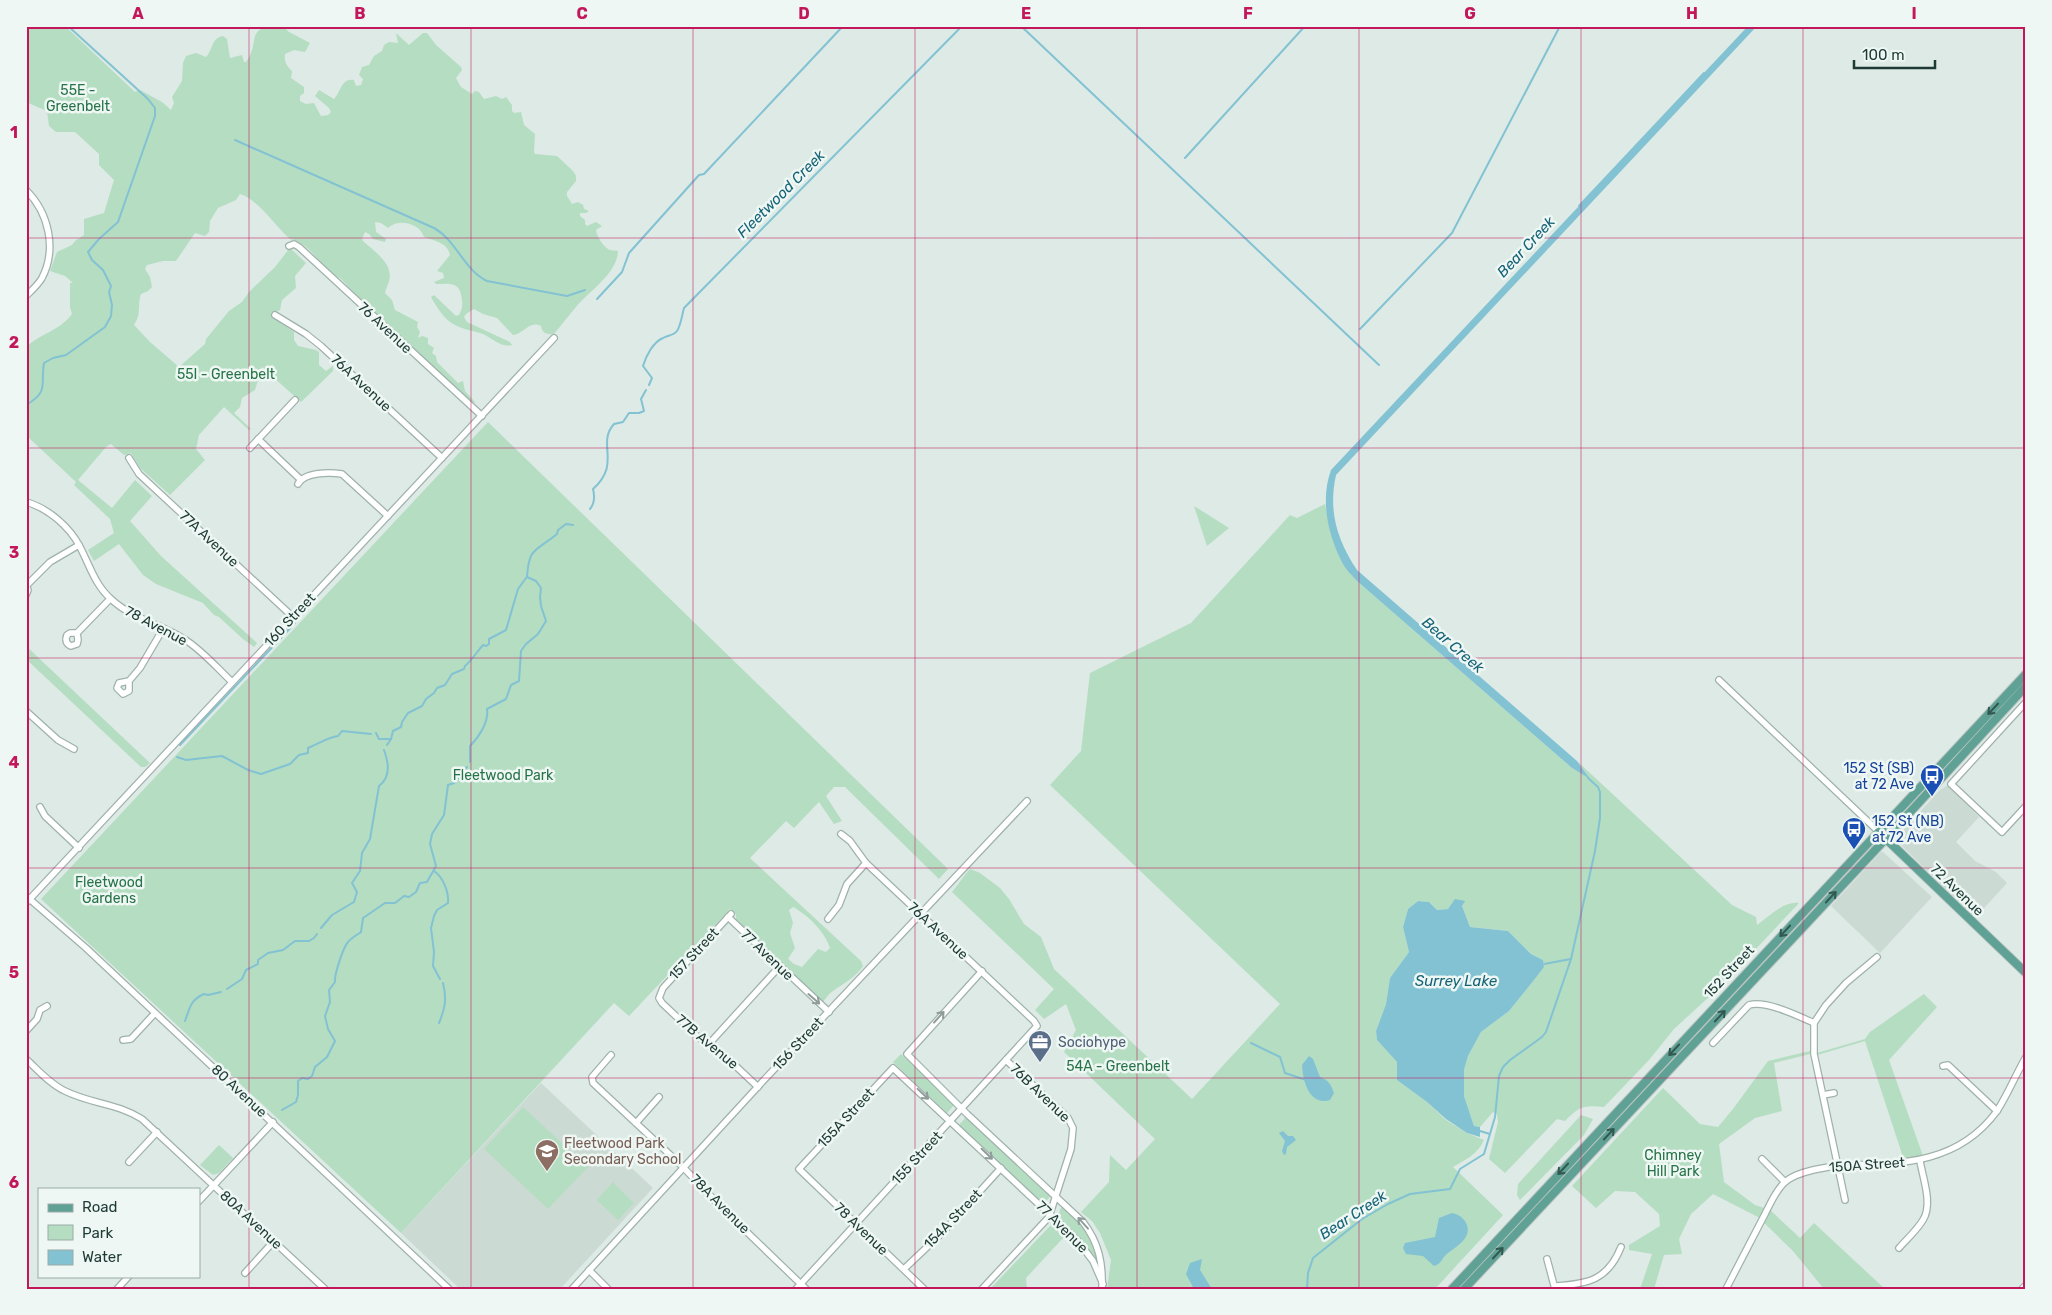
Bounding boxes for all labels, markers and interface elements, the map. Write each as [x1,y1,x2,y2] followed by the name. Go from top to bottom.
[132,4,144,23] text: A
[354,4,366,23] text: B
[576,4,588,23] text: C
[798,4,810,23] text: D
[1021,4,1031,23] text: E
[1243,4,1253,23] text: F
[1464,4,1476,23] text: G
[1686,4,1698,23] text: H
[1911,4,1917,23] text: I
[1854,38,1936,70] scale bar
[1862,46,1904,64] text: 100 m
[46,82,110,115] park label: 55E - Greenbelt
[10,123,18,142] text: 1
[733,146,829,242] water label: Fleetwood Creek
[1493,213,1559,281] water label: Bear Creek
[355,299,416,357] street label: 76 Avenue
[9,333,19,352] text: 2
[327,351,395,415] street label: 76A Avenue
[177,366,276,383] park label: 55I - Greenbelt
[176,507,242,571] street label: 77A Avenue
[9,543,19,562] text: 3
[261,589,319,650] street label: 160 Street
[122,602,190,650] street label: 78 Avenue
[1418,613,1488,677] water label: Bear Creek
[1987,703,1999,716] one-way arrow
[9,753,20,772] text: 4
[1844,760,1914,793] place label: 152 St (SB) at 72 Ave
[1919,763,1945,797] bus stop icon: 152 St (SB) at 72 Ave
[453,767,554,784] park label: Fleetwood Park
[1872,813,1944,846] place label: 152 St (NB) at 72 Ave
[1841,816,1867,850] bus stop icon: 152 St (NB) at 72 Ave
[1927,860,1987,920] street label: 72 Avenue
[75,874,143,907] park label: Fleetwood Gardens
[1825,891,1837,904] one-way arrow
[904,899,972,963] street label: 76A Avenue
[665,924,723,984] street label: 157 Street
[1779,925,1791,937] one-way arrow
[737,926,797,984] street label: 77 Avenue
[1700,942,1758,1002] street label: 152 Street
[9,963,19,982] text: 5
[1415,972,1498,990] water label: Surrey Lake
[808,993,821,1005] one-way arrow
[1714,1009,1726,1022] one-way arrow
[672,1011,742,1073] street label: 77B Avenue
[933,1011,945,1024] one-way arrow
[769,1013,827,1074] street label: 156 Street
[1027,1029,1053,1063] office icon: Sociohype
[1058,1034,1126,1051] place label: Sociohype
[1668,1043,1680,1056] one-way arrow
[1066,1058,1170,1075] park label: 54A - Greenbelt
[1007,1060,1074,1126] street label: 76B Avenue
[208,1061,270,1121] street label: 80 Avenue
[814,1084,878,1151] street label: 155A Street
[916,1088,929,1100] one-way arrow
[888,1127,946,1188] street label: 155 Street
[1603,1128,1615,1141] one-way arrow
[564,1135,681,1168] place label: Fleetwood Park Secondary School
[534,1138,560,1172] school or university icon: Fleetwood Park Secondary School
[1644,1147,1702,1180] park label: Chimney Hill Park
[980,1148,993,1160] one-way arrow
[1828,1154,1906,1176] street label: 150A Street
[1557,1162,1569,1175] one-way arrow
[687,1171,753,1237] street label: 78A Avenue
[9,1173,19,1192] text: 6
[921,1185,986,1252] street label: 154A Street
[1316,1186,1390,1243] water label: Bear Creek
[216,1187,286,1253] street label: 80A Avenue
[38,1188,200,1278] legend
[1032,1197,1092,1257] street label: 77 Avenue
[82,1198,118,1216] text: Road
[831,1199,892,1259] street label: 78 Avenue
[1077,1217,1089,1230] one-way arrow
[82,1224,113,1242] text: Park
[1492,1247,1504,1260] one-way arrow
[82,1248,122,1266] text: Water

